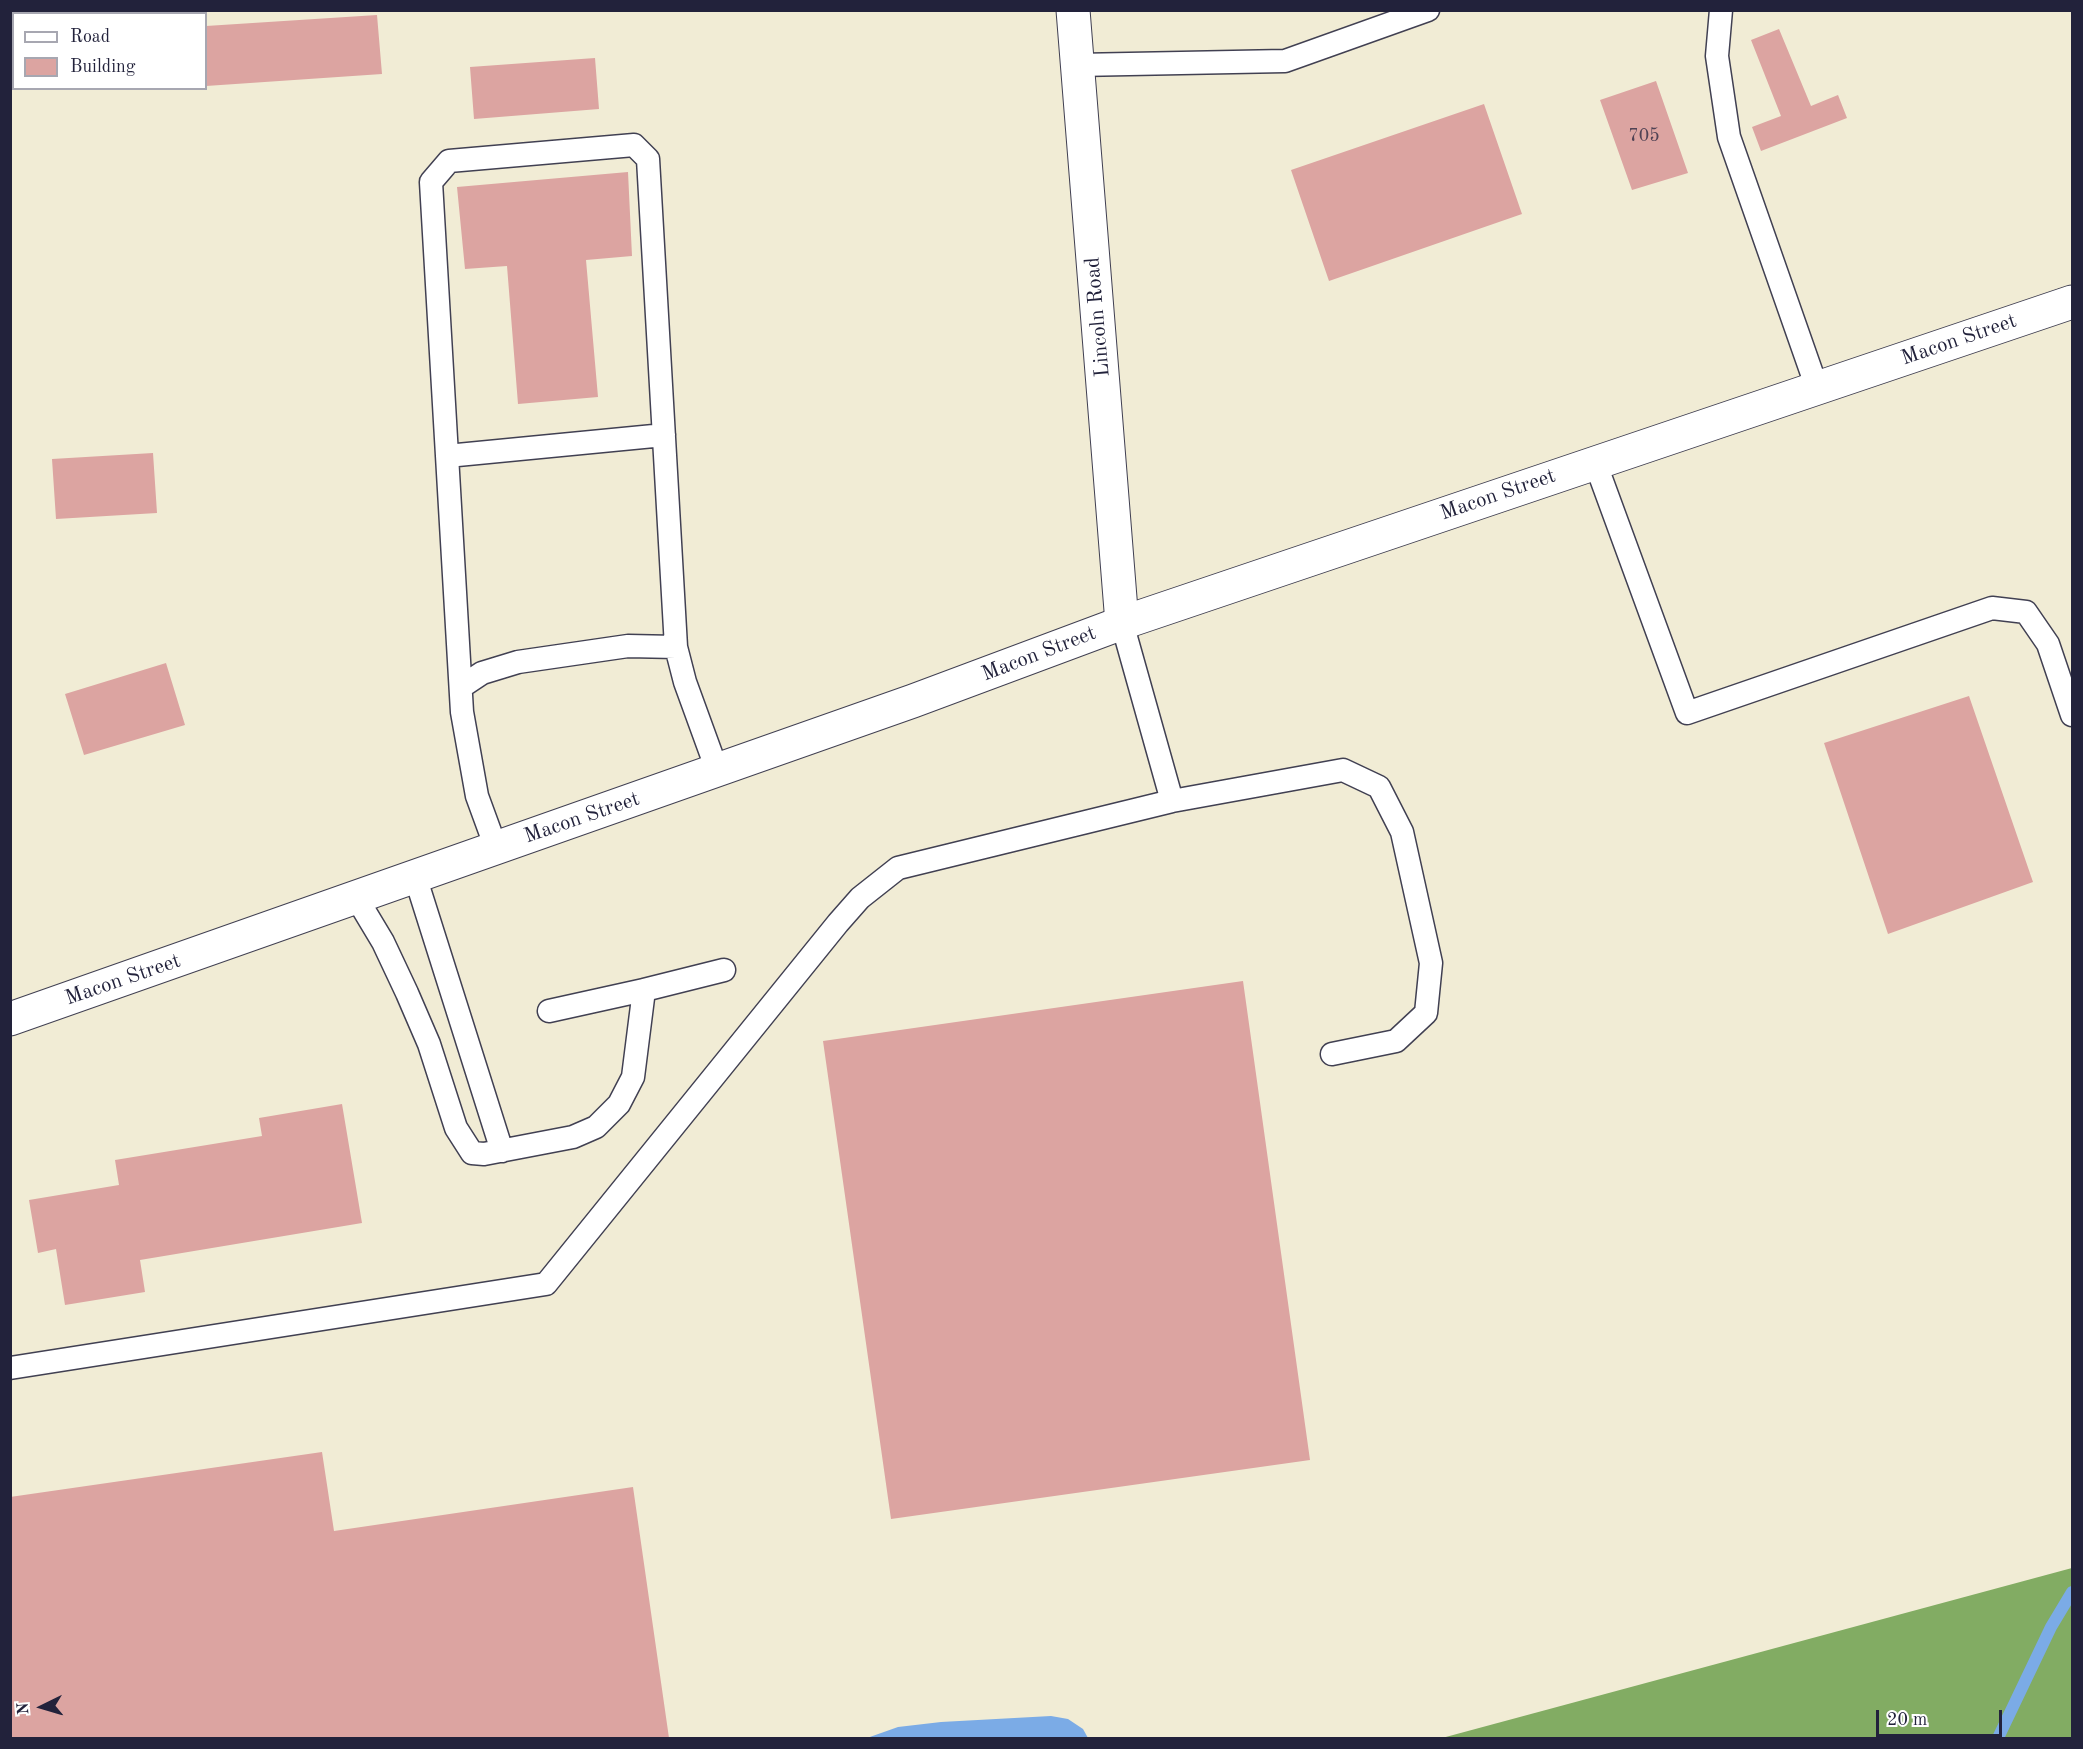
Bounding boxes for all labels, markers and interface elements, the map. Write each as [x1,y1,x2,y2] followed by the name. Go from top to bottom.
[12,12,207,90] legend
[70,28,110,46] text: Road
[70,58,135,76] text: Building
[1628,125,1660,147] house number: 705
[1080,256,1116,378] street label: Lincoln Road
[1898,308,2020,372] street label: Macon Street
[1437,463,1559,527] street label: Macon Street
[978,621,1100,687] street label: Macon Street
[521,786,643,850] street label: Macon Street
[62,948,184,1012] street label: Macon Street
[12,1677,72,1737] north arrow
[1879,1698,2005,1736] scale bar
[16,1702,33,1715] text: N
[1887,1711,1927,1729] text: 20 m

